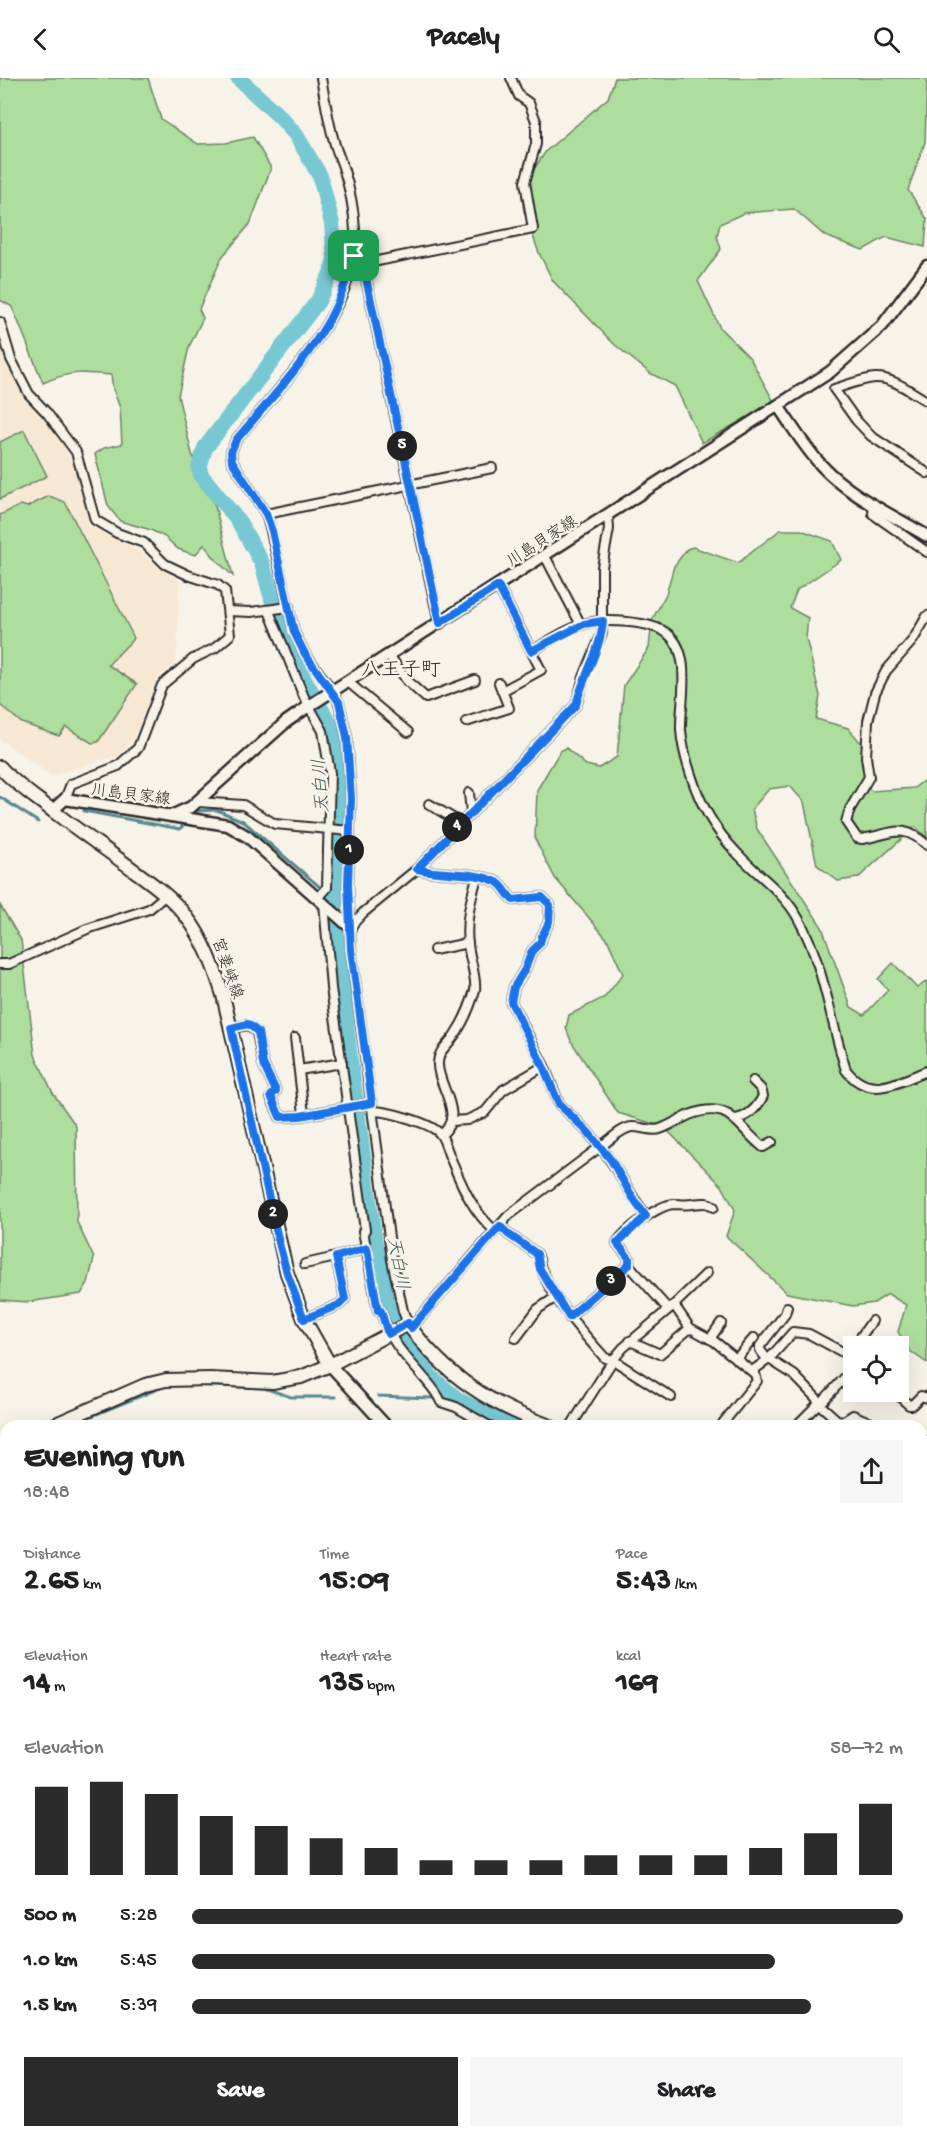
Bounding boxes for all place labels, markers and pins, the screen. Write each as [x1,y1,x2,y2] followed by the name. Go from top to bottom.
[328,230,379,281] pin
[387,431,417,461] pin: 5
[442,812,472,842] pin: 4
[334,835,364,865] pin: 1
[258,1199,288,1229] pin: 2
[596,1266,626,1296] pin: 3

